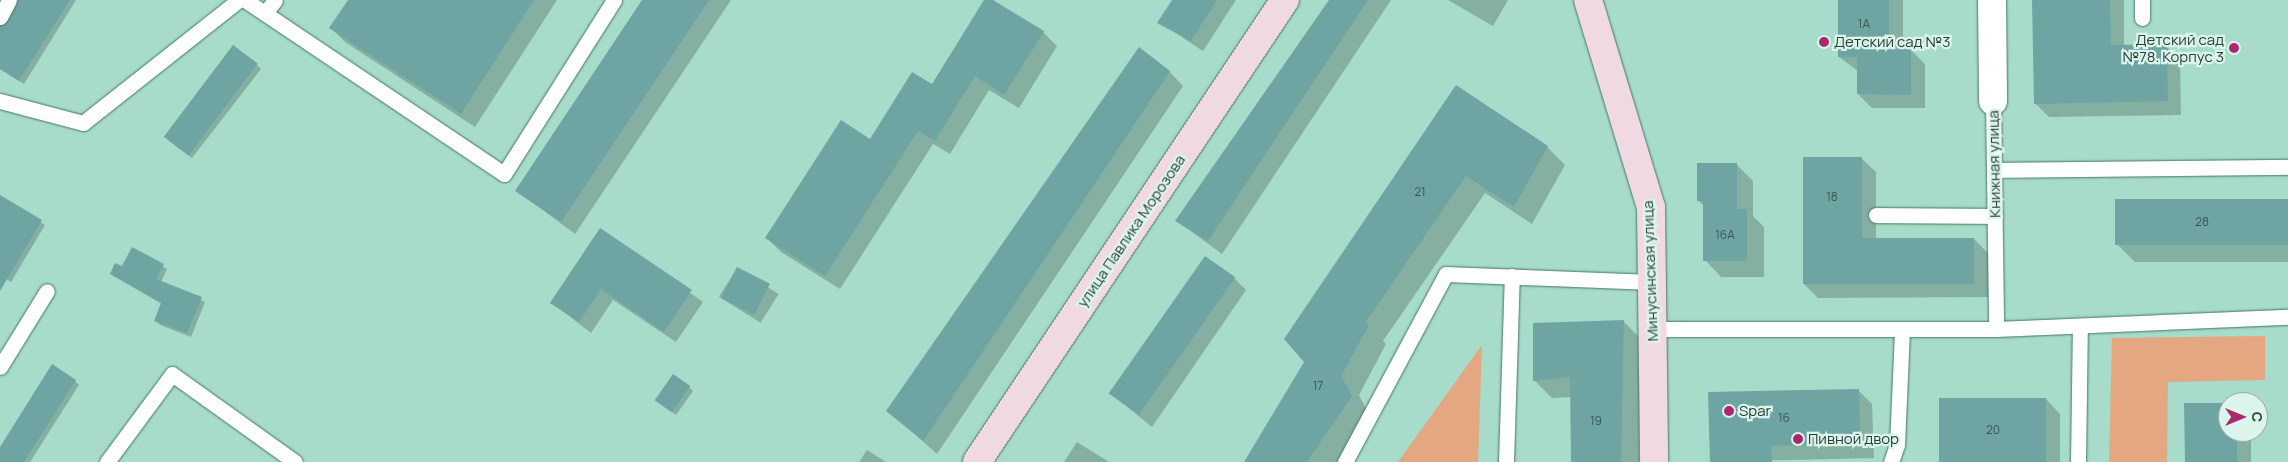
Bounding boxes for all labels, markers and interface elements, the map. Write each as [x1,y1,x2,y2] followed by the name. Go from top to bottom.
[1858,17,1870,31] house number: 1А
[2123,30,2224,65] place label: Детский сад №78. Корпус 3
[1834,33,1950,51] place label: Детский сад №3
[1818,36,1830,48] marker: Детский сад №3
[2228,42,2240,54] marker: Детский сад №78. Корпус 3
[1984,110,2004,218] street label: Книжная улица
[1073,151,1189,311] street label: улица Павлика Морозова
[1414,185,1426,199] house number: 21
[1826,190,1838,204] house number: 18
[1639,200,1661,342] street label: Минусинская улица
[2195,215,2209,229] house number: 28
[1715,228,1735,242] house number: 16А
[1313,379,1323,393] house number: 17
[2218,392,2268,442] north arrow
[1739,402,1771,420] place label: Spar
[1723,405,1735,417] marker: Spar
[1778,411,1790,425] house number: 16
[2248,412,2267,422] text: С
[1590,414,1602,428] house number: 19
[1986,423,2000,437] house number: 20
[1808,430,1899,448] place label: Пивной двор
[1792,433,1804,445] marker: Пивной двор

